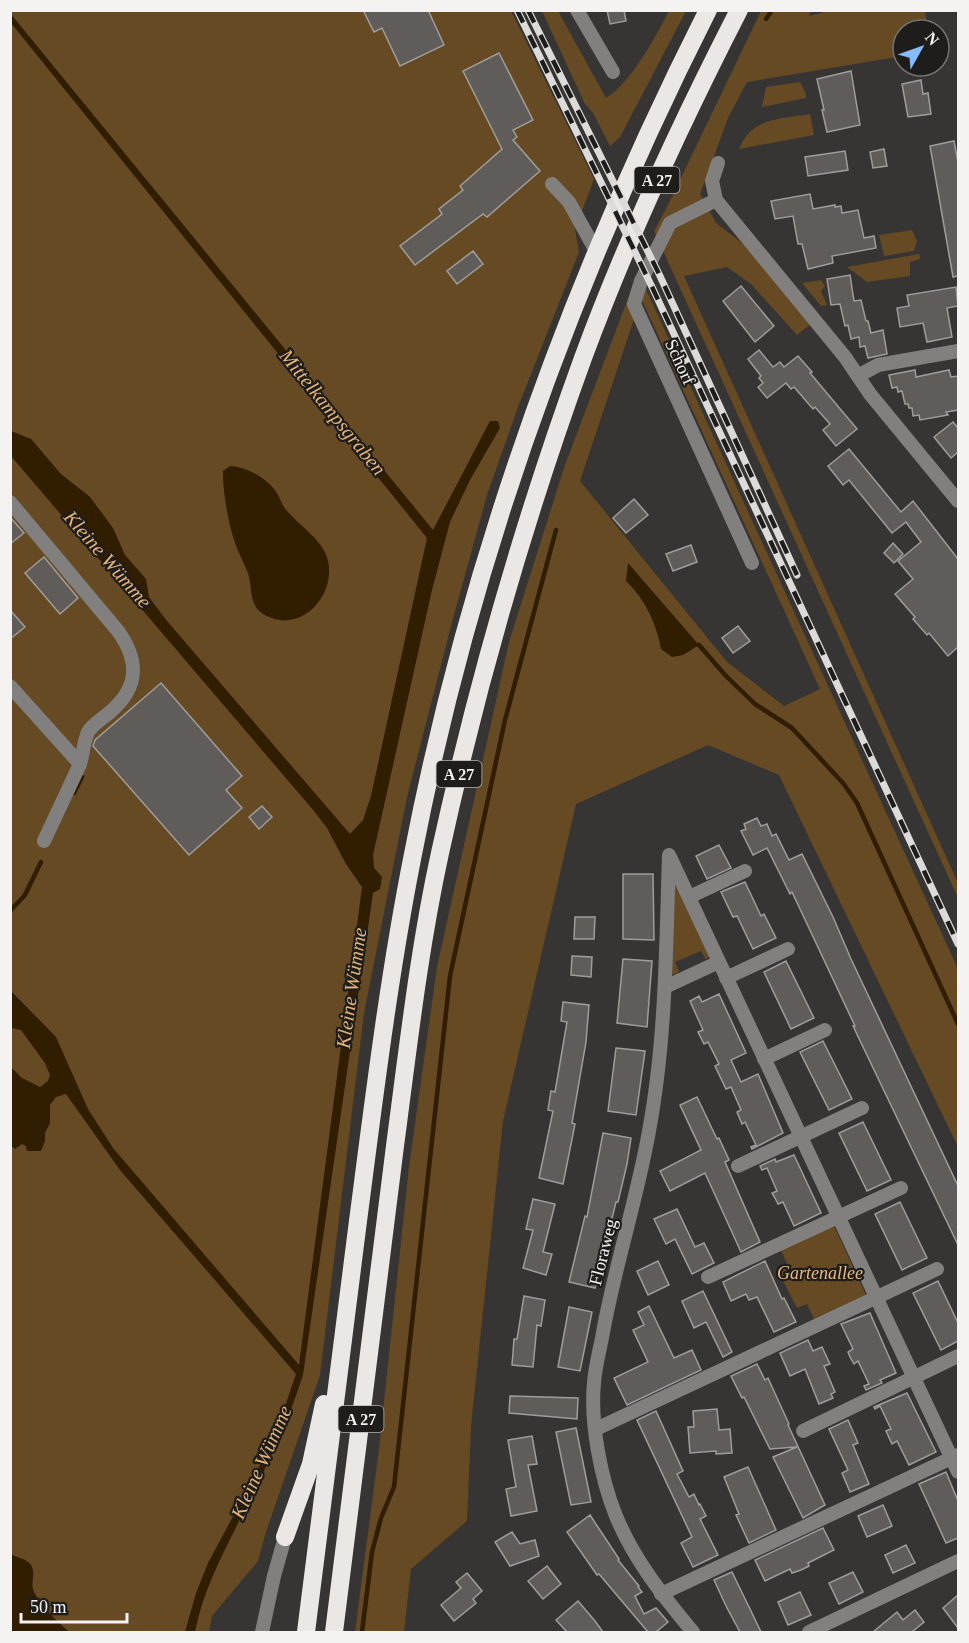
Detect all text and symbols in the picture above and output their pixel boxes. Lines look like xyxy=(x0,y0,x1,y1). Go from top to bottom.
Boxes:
north arrow xyxy=(891,18,951,78)
text: N xyxy=(922,29,943,49)
road number: A 27 xyxy=(634,167,680,193)
street label: Schorf xyxy=(661,336,699,388)
water label: Mittelkampsgraben xyxy=(274,344,390,480)
water label: Kleine Wümme xyxy=(59,505,156,612)
road number: A 27 xyxy=(436,761,482,787)
water label: Kleine Wümme xyxy=(332,926,370,1051)
street label: Floraweg xyxy=(585,1217,621,1287)
park label: Gartenallee xyxy=(777,1263,863,1283)
water label: Kleine Wümme xyxy=(226,1402,296,1523)
road number: A 27 xyxy=(338,1406,384,1432)
scale bar xyxy=(21,1586,128,1624)
text: 50 m xyxy=(30,1597,67,1617)

